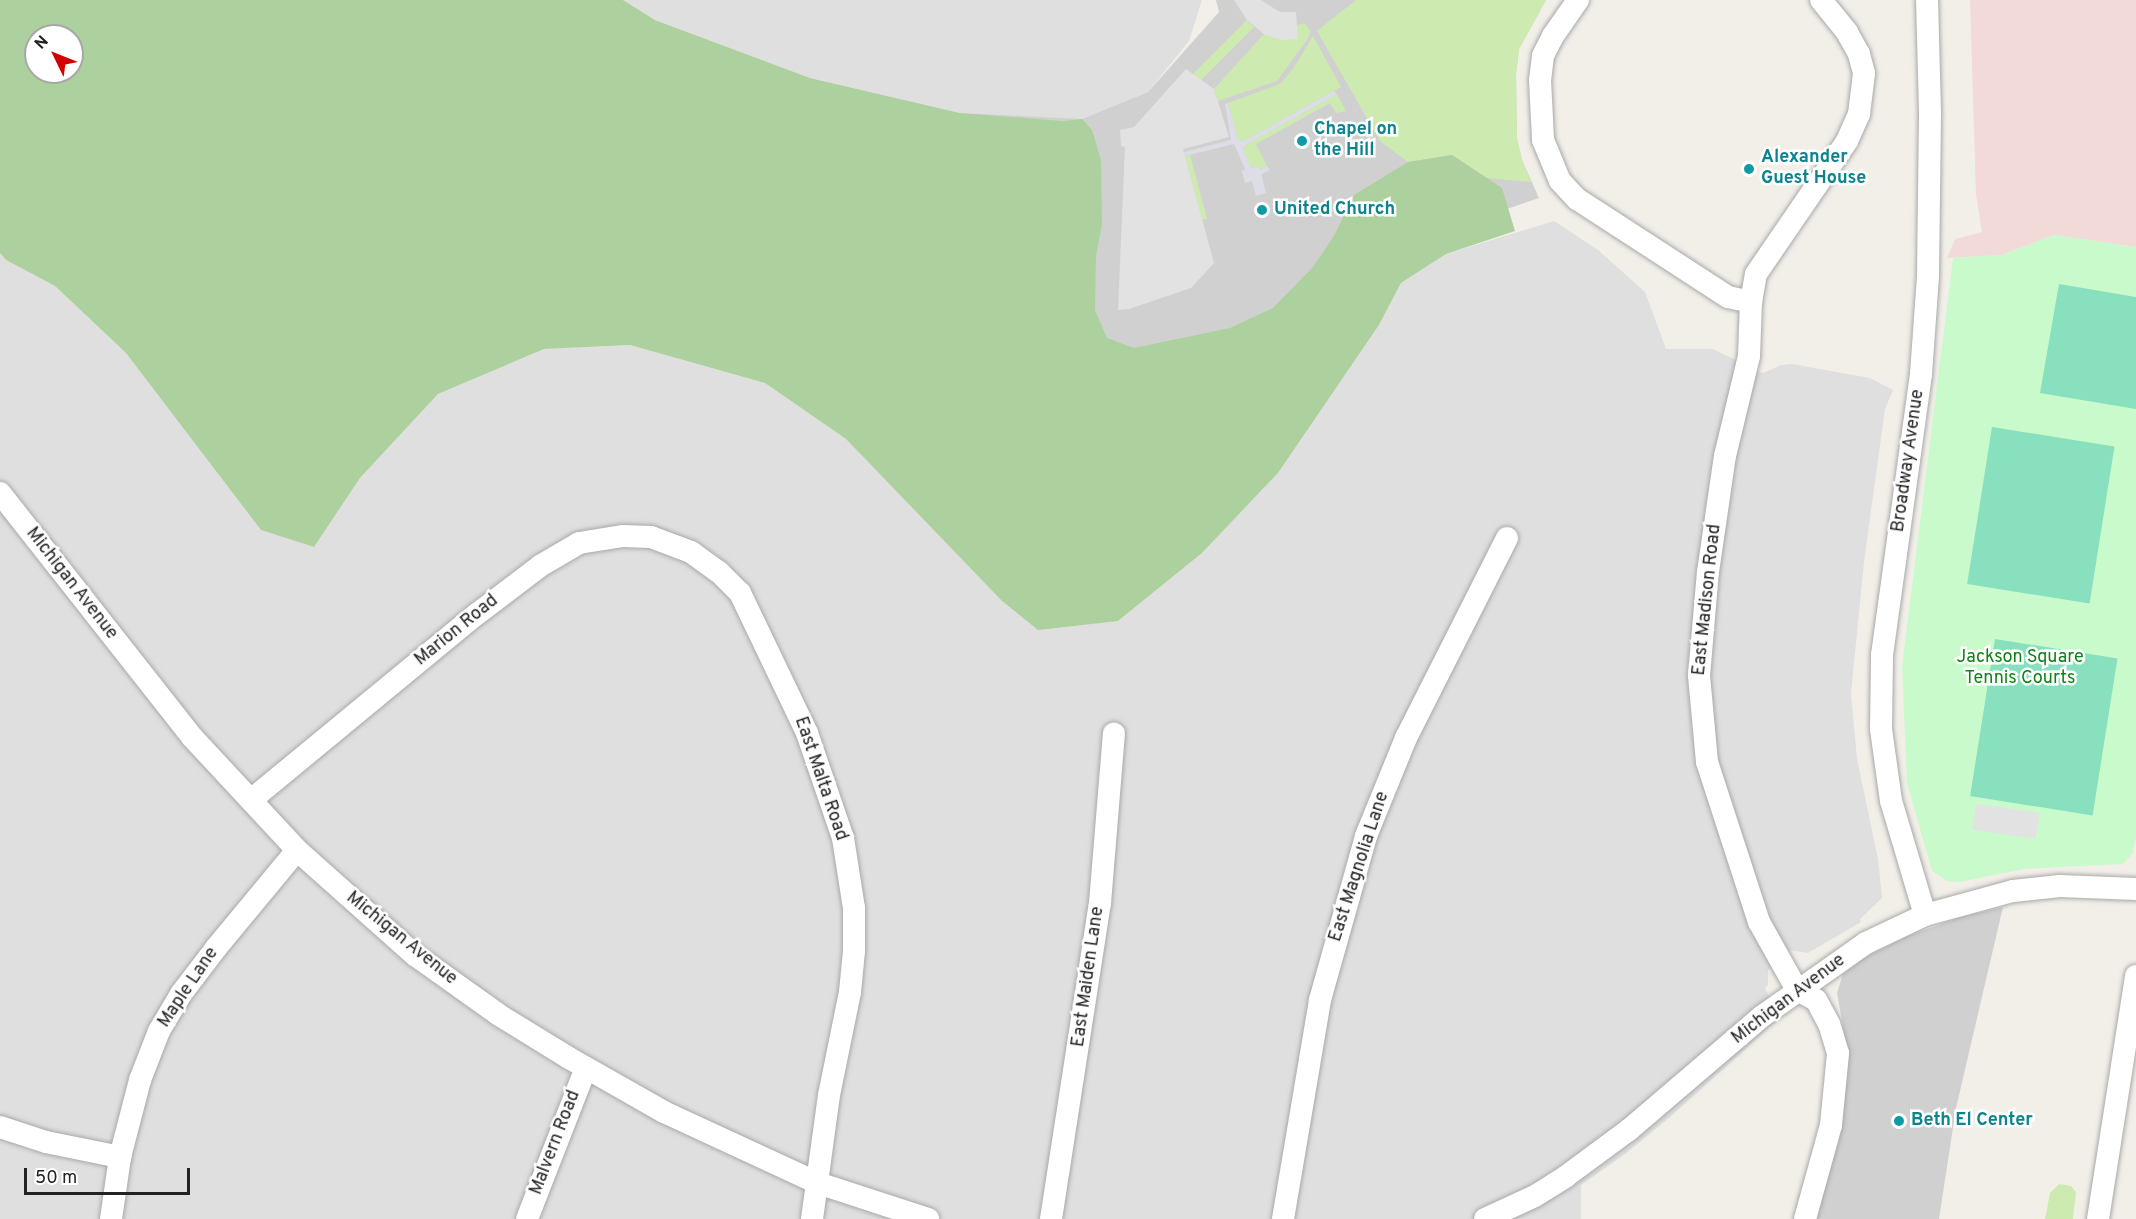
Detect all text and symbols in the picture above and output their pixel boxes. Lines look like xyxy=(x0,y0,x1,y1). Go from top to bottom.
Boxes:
north arrow xyxy=(24,24,84,84)
text: N xyxy=(31,32,54,54)
place label: Chapel on the Hill xyxy=(1314,120,1397,162)
marker: Chapel on the Hill xyxy=(1295,134,1309,148)
place label: Alexander Guest House xyxy=(1761,148,1866,190)
marker: Alexander Guest House xyxy=(1742,162,1756,176)
place label: United Church xyxy=(1274,199,1395,221)
marker: United Church xyxy=(1255,203,1269,217)
street label: Broadway Avenue xyxy=(1888,388,1930,534)
street label: Michigan Avenue xyxy=(20,523,122,645)
street label: East Madison Road xyxy=(1689,523,1727,677)
street label: Marion Road xyxy=(411,591,503,671)
park label: Jackson Square Tennis Courts xyxy=(1956,648,2084,690)
street label: East Malta Road xyxy=(789,714,851,844)
street label: East Magnolia Lane xyxy=(1326,789,1394,945)
street label: Michigan Avenue xyxy=(341,887,461,991)
street label: East Maiden Lane xyxy=(1068,905,1110,1049)
street label: Maple Lane xyxy=(154,944,224,1032)
street label: Michigan Avenue xyxy=(1728,950,1850,1050)
street label: Malvern Road xyxy=(526,1088,586,1198)
place label: Beth El Center xyxy=(1911,1110,2033,1132)
marker: Beth El Center xyxy=(1892,1114,1906,1128)
scale bar xyxy=(27,1156,194,1194)
text: 50 m xyxy=(35,1167,77,1190)

